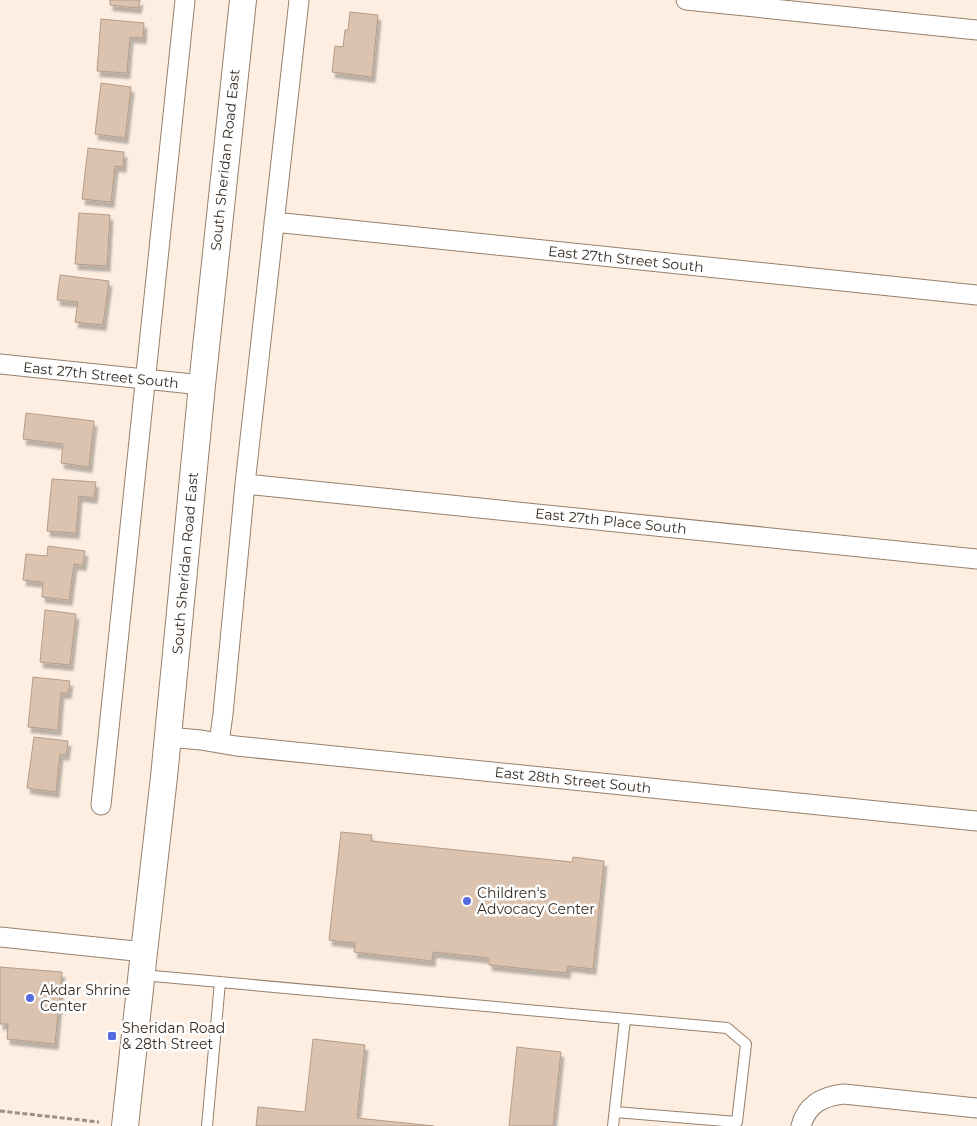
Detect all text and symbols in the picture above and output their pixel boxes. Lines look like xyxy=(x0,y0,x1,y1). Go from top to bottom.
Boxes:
street label: South Sheridan Road East xyxy=(207,68,244,252)
street label: East 27th Street South xyxy=(547,242,705,276)
street label: East 27th Street South xyxy=(22,358,180,392)
street label: South Sheridan Road East xyxy=(168,471,202,655)
street label: East 27th Place South xyxy=(534,504,688,538)
street label: East 28th Street South xyxy=(494,763,652,797)
place label: Children's Advocacy Center xyxy=(477,884,595,918)
marker: Children's Advocacy Center xyxy=(461,895,473,907)
place label: Akdar Shrine Center xyxy=(40,981,130,1015)
marker: Akdar Shrine Center xyxy=(24,992,36,1004)
place label: Sheridan Road & 28th Street xyxy=(122,1019,225,1053)
marker: Sheridan Road & 28th Street xyxy=(106,1030,118,1042)

